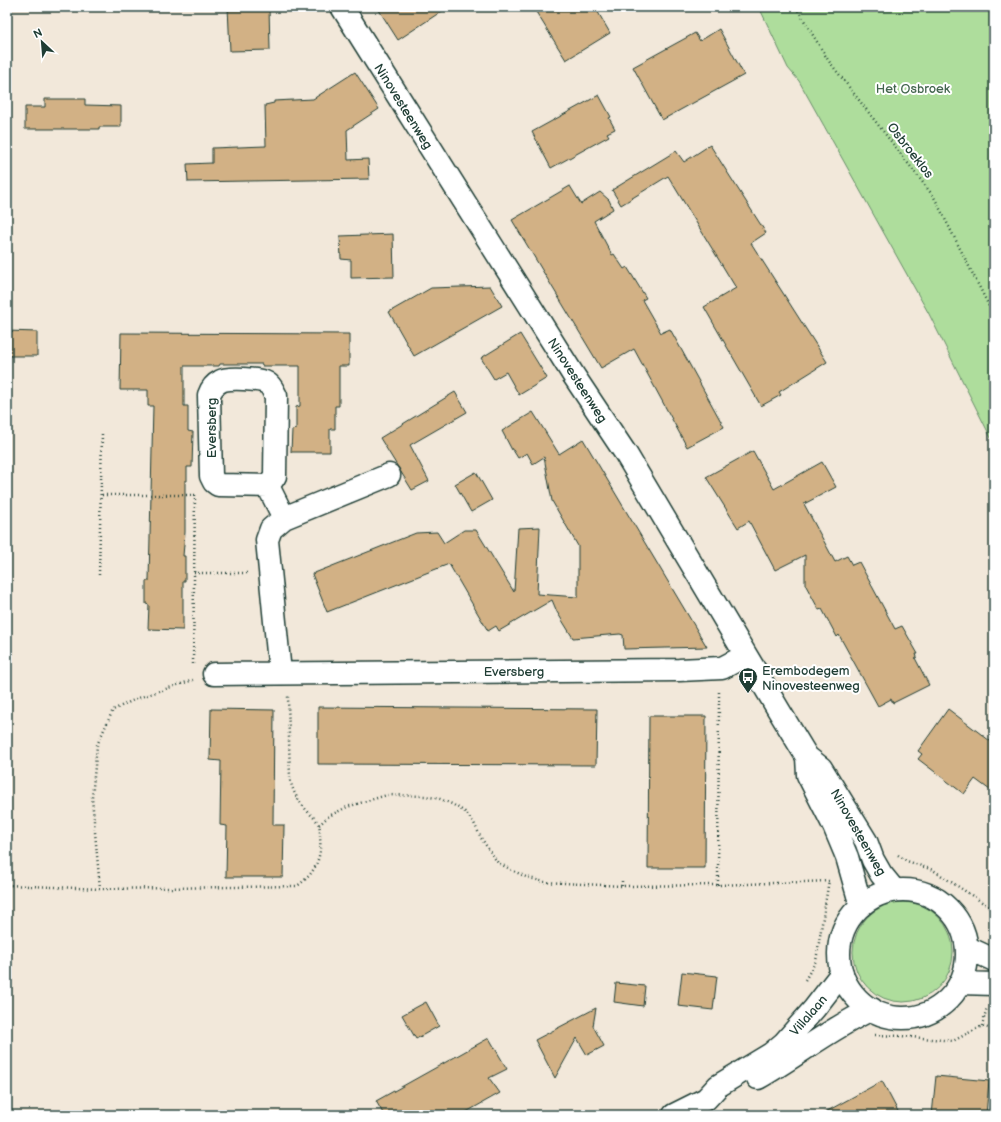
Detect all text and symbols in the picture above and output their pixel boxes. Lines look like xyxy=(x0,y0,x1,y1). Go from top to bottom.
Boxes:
north arrow xyxy=(22,22,62,62)
text: N xyxy=(31,26,44,41)
street label: Ninovesteenweg xyxy=(370,61,436,152)
park label: Het Osbroek xyxy=(876,81,951,97)
street label: Osbroeklos xyxy=(884,120,937,182)
street label: Ninovesteenweg xyxy=(544,335,611,426)
street label: Eversberg xyxy=(204,398,220,458)
place label: Erembodegem Ninovesteenweg xyxy=(762,663,860,694)
street label: Eversberg xyxy=(484,664,544,680)
bus stop icon: Erembodegem Ninovesteenweg xyxy=(737,666,759,694)
street label: Ninovesteenweg xyxy=(827,786,890,879)
street label: Villalaan xyxy=(787,992,831,1039)

